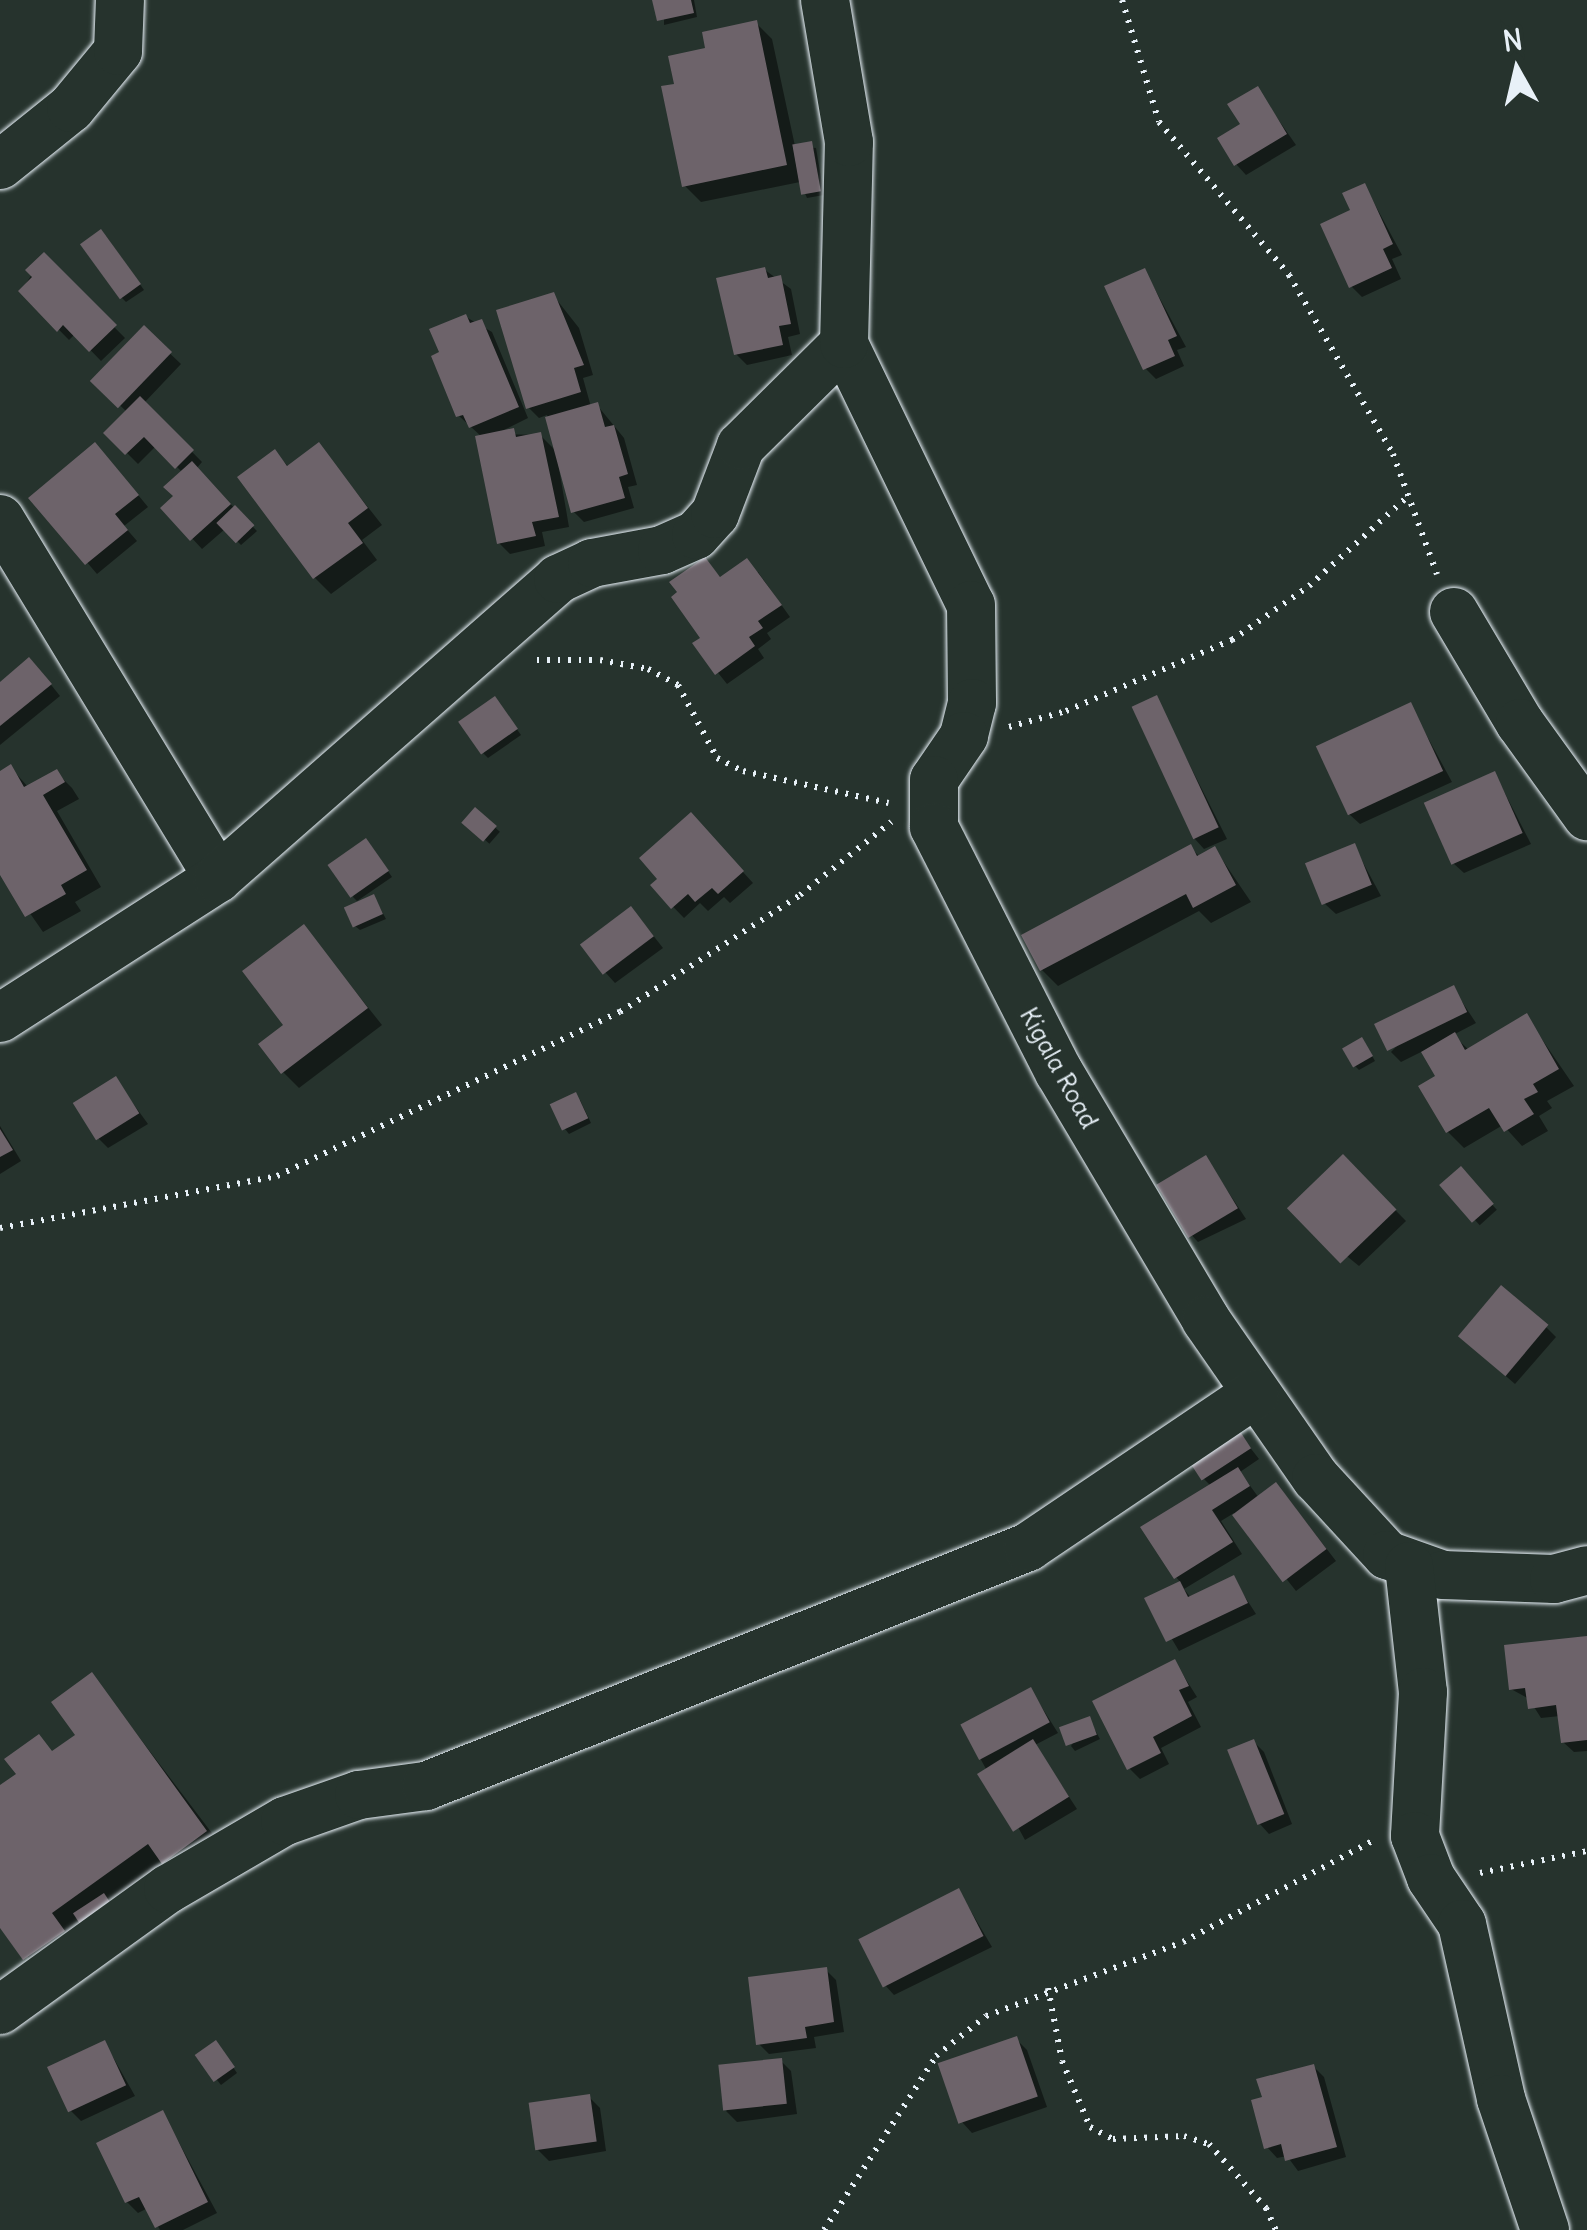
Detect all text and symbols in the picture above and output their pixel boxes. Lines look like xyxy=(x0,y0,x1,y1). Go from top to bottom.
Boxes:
north arrow xyxy=(1467,20,1567,120)
text: N xyxy=(1501,21,1525,59)
street label: Kigala Road xyxy=(1013,1002,1105,1134)

